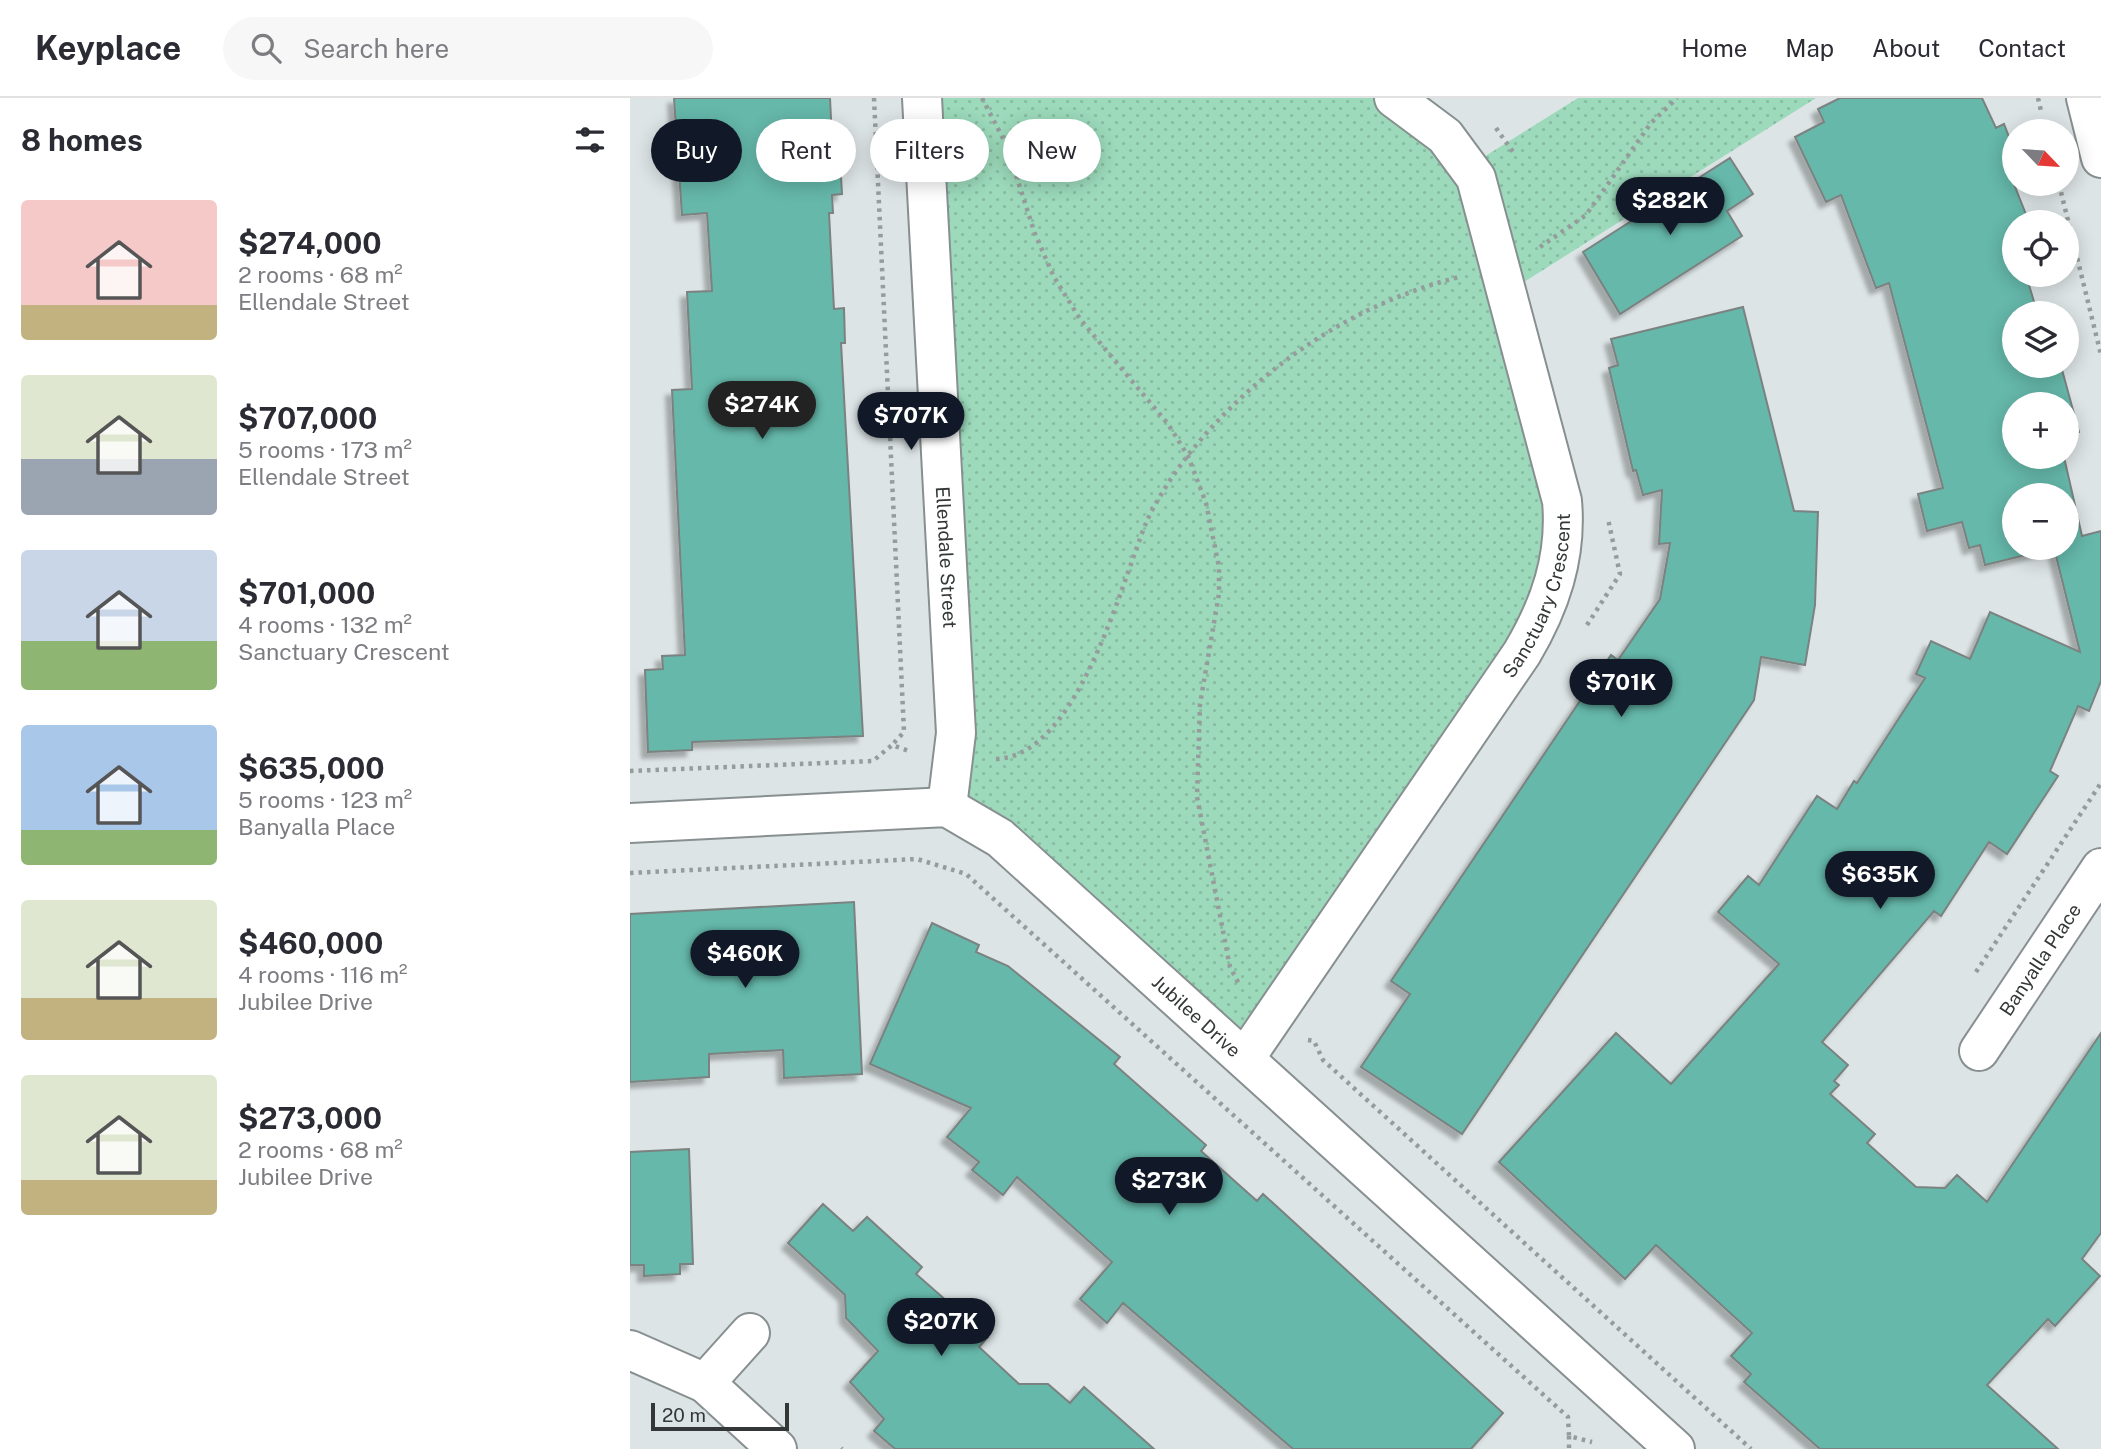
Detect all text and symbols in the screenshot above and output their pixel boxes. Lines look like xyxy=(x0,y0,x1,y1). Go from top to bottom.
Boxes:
search box xyxy=(223,17,713,80)
text: Keyplace xyxy=(35,29,181,67)
icon: search xyxy=(247,29,285,67)
text: Search here xyxy=(303,33,449,64)
text: Home xyxy=(1681,34,1747,62)
text: Map xyxy=(1785,34,1834,62)
text: About xyxy=(1872,34,1940,62)
text: Contact xyxy=(1978,34,2066,62)
chip: Buy xyxy=(651,119,742,182)
chip: Rent xyxy=(756,119,856,182)
chip: Filters xyxy=(870,119,989,182)
chip: New xyxy=(1003,119,1101,182)
north arrow xyxy=(2002,119,2079,196)
map controls xyxy=(2002,119,2079,560)
icon: filters xyxy=(571,121,609,159)
text: 8 homes xyxy=(21,122,143,158)
pin: $282K xyxy=(1621,178,1719,237)
text: $282K xyxy=(1632,186,1708,213)
button: locate xyxy=(2002,210,2079,287)
text: $274,000 xyxy=(238,225,382,261)
icon: home xyxy=(77,228,161,312)
text: 2 rooms · 68 m² xyxy=(238,261,403,288)
text: Ellendale Street xyxy=(238,288,410,315)
button: layers xyxy=(2002,301,2079,378)
pin: $274K xyxy=(713,382,811,441)
text: $274K xyxy=(724,390,800,417)
pin: $707K xyxy=(862,392,960,452)
button: + xyxy=(2002,392,2079,469)
text: $707,000 xyxy=(238,400,377,436)
text: $707K xyxy=(873,401,949,428)
icon: home xyxy=(77,403,161,487)
text: 5 rooms · 173 m² xyxy=(238,436,412,463)
text: Ellendale Street xyxy=(238,463,410,490)
button: − xyxy=(2002,483,2079,560)
street label: Ellendale Street xyxy=(932,486,961,629)
street label: Sanctuary Crescent xyxy=(1498,513,1574,682)
text: $701,000 xyxy=(238,575,375,611)
icon: home xyxy=(77,578,161,662)
text: 4 rooms · 132 m² xyxy=(238,611,412,638)
text: Sanctuary Crescent xyxy=(238,638,450,665)
pin: $701K xyxy=(1572,660,1670,719)
text: $701K xyxy=(1586,668,1657,695)
text: $635,000 xyxy=(238,750,384,786)
icon: home xyxy=(77,753,161,837)
text: 5 rooms · 123 m² xyxy=(238,786,412,813)
text: Banyalla Place xyxy=(238,813,395,840)
pin: $635K xyxy=(1831,852,1929,911)
text: $635K xyxy=(1841,860,1919,887)
street label: Banyalla Place xyxy=(1995,899,2085,1020)
text: $460,000 xyxy=(238,925,383,961)
icon: home xyxy=(77,928,161,1012)
pin: $460K xyxy=(696,930,794,990)
text: $460K xyxy=(706,939,784,966)
text: 4 rooms · 116 m² xyxy=(238,961,407,988)
street label: Jubilee Drive xyxy=(1148,970,1245,1062)
text: Jubilee Drive xyxy=(238,988,373,1015)
text: $273,000 xyxy=(238,1100,382,1136)
icon: home xyxy=(77,1103,161,1187)
text: 2 rooms · 68 m² xyxy=(238,1136,403,1163)
pin: $273K xyxy=(1120,1158,1218,1217)
text: Jubilee Drive xyxy=(238,1163,373,1190)
text: $273K xyxy=(1131,1166,1207,1193)
pin: $207K xyxy=(892,1298,990,1358)
text: $207K xyxy=(903,1307,979,1334)
scale bar xyxy=(651,1400,789,1432)
text: 20 m xyxy=(662,1404,706,1426)

